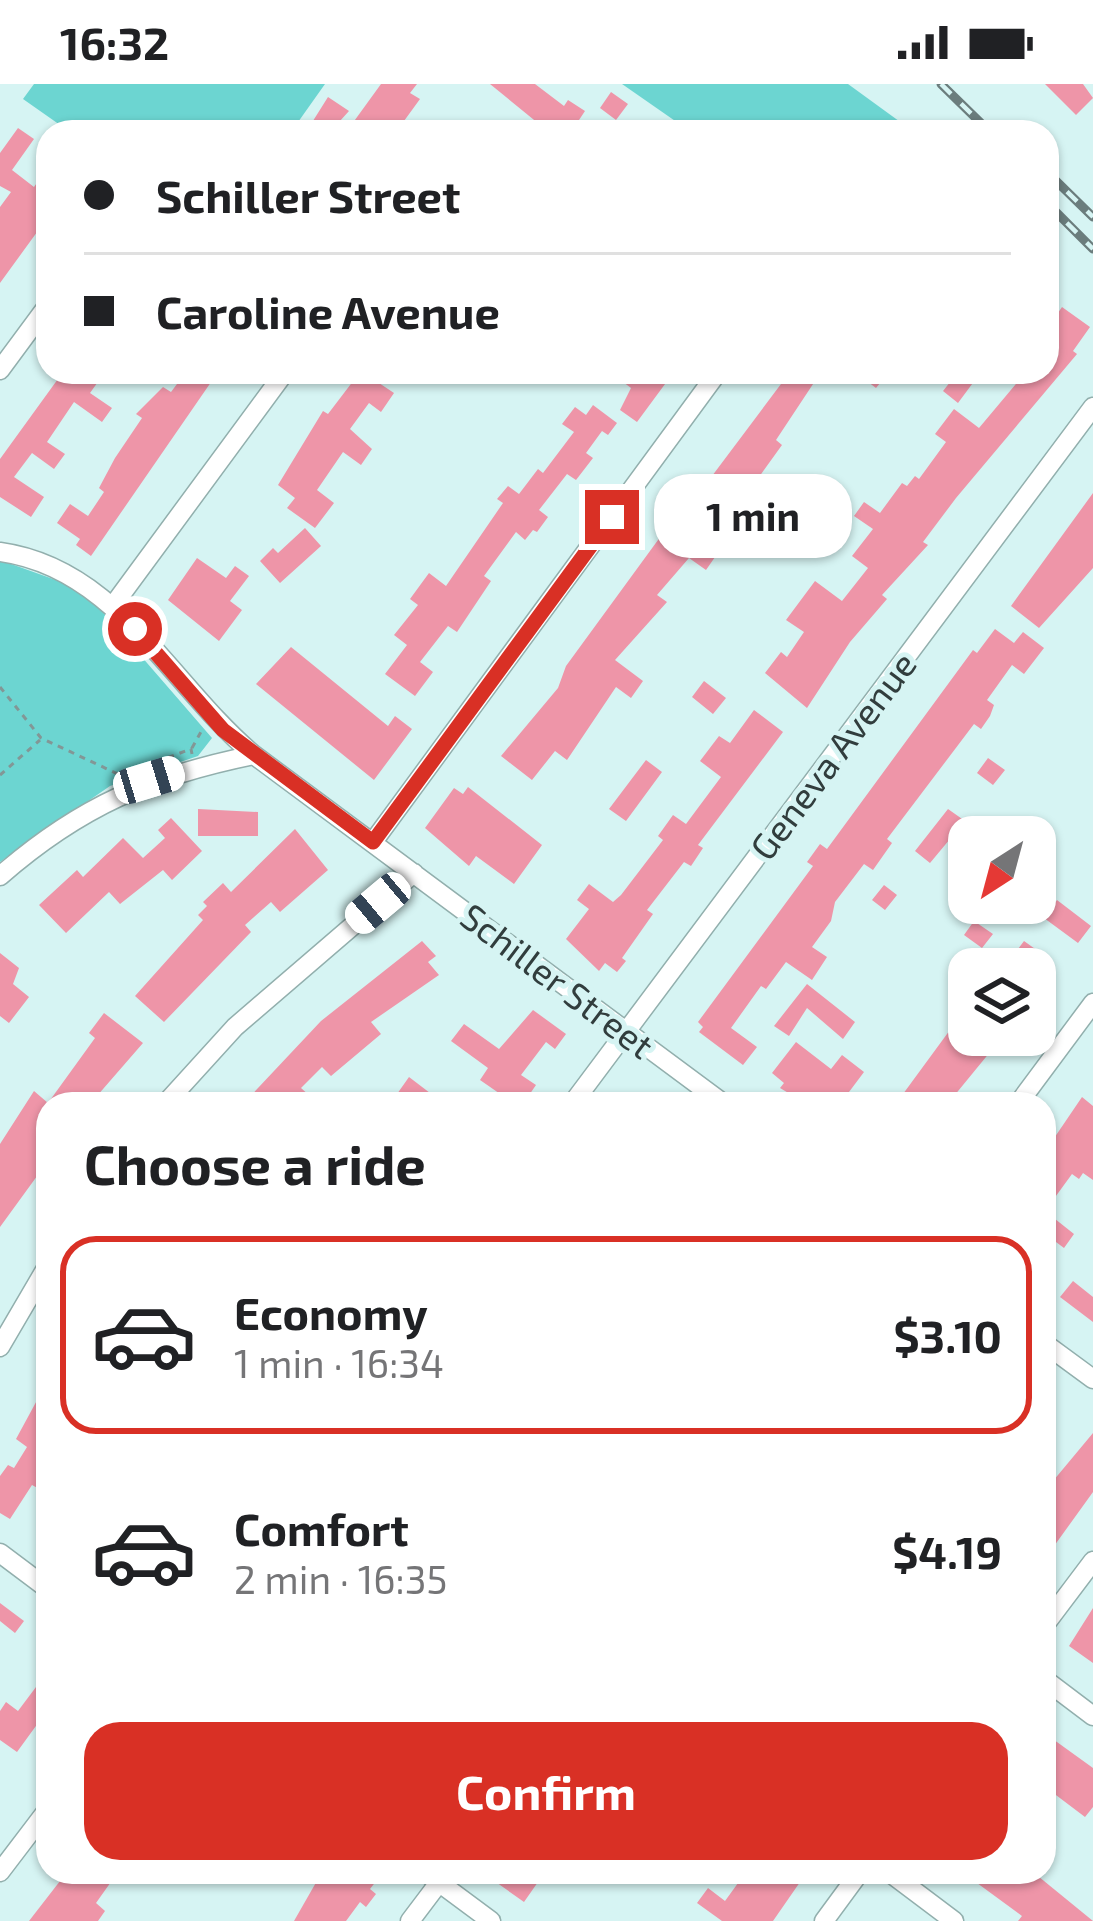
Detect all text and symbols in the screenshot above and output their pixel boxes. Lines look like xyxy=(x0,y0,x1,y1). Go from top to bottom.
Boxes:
text: 16:32 xyxy=(60,15,169,69)
text: Schiller Street xyxy=(156,168,460,222)
text: Caroline Avenue xyxy=(156,284,500,338)
callout: 1 min xyxy=(654,475,852,559)
route end xyxy=(585,490,639,544)
text: 1 min xyxy=(706,492,800,539)
route start xyxy=(108,602,162,656)
street label: Geneva Avenue xyxy=(740,643,924,867)
car xyxy=(109,752,189,808)
north arrow xyxy=(948,816,1056,924)
map controls xyxy=(948,816,1056,1056)
car xyxy=(339,866,417,940)
street label: Schiller Street xyxy=(453,894,663,1066)
button: layers xyxy=(948,948,1056,1056)
text: Choose a ride xyxy=(84,1131,426,1196)
icon: car xyxy=(90,1281,198,1389)
text: Economy xyxy=(234,1285,428,1339)
text: $3.10 xyxy=(894,1308,1002,1362)
text: 1 min · 16:34 xyxy=(234,1339,444,1386)
icon: car xyxy=(90,1497,198,1605)
text: Comfort xyxy=(234,1501,409,1555)
text: $4.19 xyxy=(892,1524,1002,1578)
text: 2 min · 16:35 xyxy=(234,1555,447,1602)
button: Confirm xyxy=(84,1722,1008,1860)

